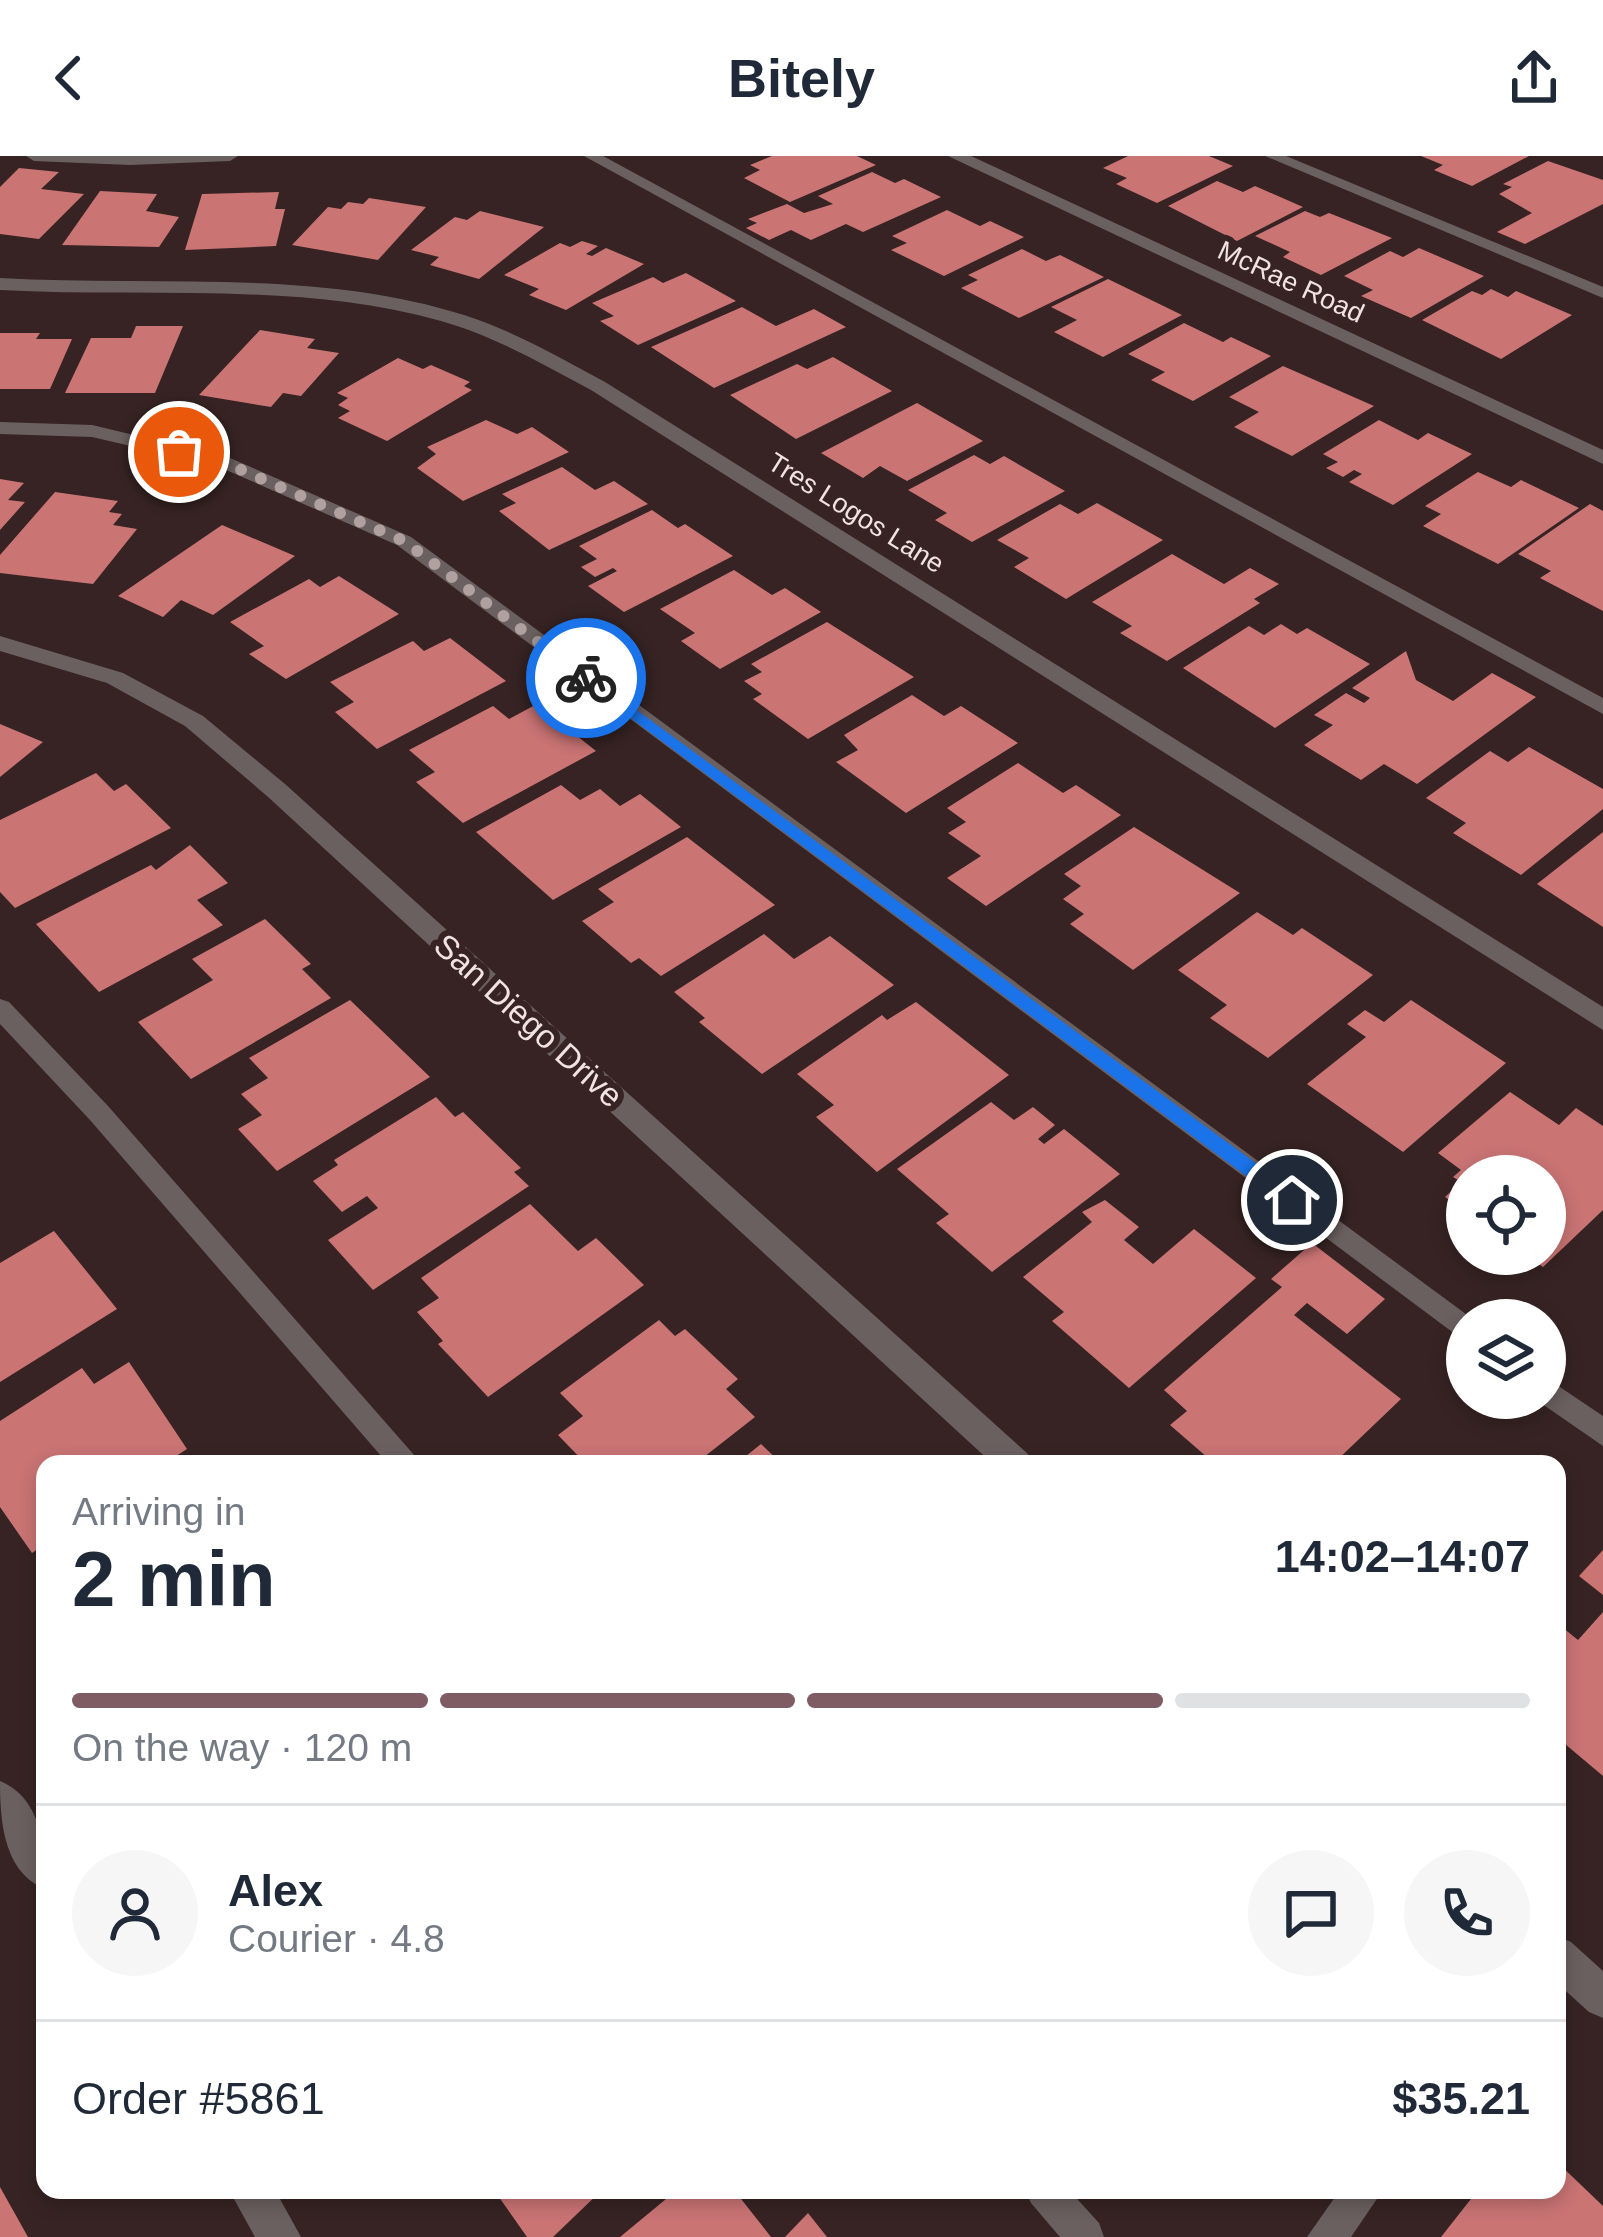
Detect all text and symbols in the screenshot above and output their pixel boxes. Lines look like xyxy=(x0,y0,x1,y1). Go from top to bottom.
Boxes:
icon: back xyxy=(36,45,102,111)
icon: share xyxy=(1501,45,1567,111)
text: Bitely xyxy=(728,48,875,108)
street label: McRae Road xyxy=(1213,235,1369,329)
pin xyxy=(128,401,230,503)
icon: bag xyxy=(146,419,212,485)
street label: Tres Logos Lane xyxy=(763,447,949,579)
courier xyxy=(526,618,646,738)
icon: bike xyxy=(553,645,619,711)
street label: San Diego Drive xyxy=(427,926,630,1115)
pin xyxy=(1241,1149,1343,1251)
map controls xyxy=(1446,1155,1566,1419)
button: locate xyxy=(1446,1155,1566,1275)
icon: home xyxy=(1259,1167,1325,1233)
button: layers xyxy=(1446,1299,1566,1419)
text: Arriving in xyxy=(72,1490,245,1533)
text: 14:02–14:07 xyxy=(1275,1531,1530,1582)
text: 2 min xyxy=(72,1535,276,1623)
text: On the way · 120 m xyxy=(72,1726,412,1769)
button: person xyxy=(72,1850,198,1976)
button: chat xyxy=(1248,1850,1374,1976)
button: phone xyxy=(1404,1850,1530,1976)
text: Alex xyxy=(228,1865,323,1916)
text: Courier · 4.8 xyxy=(228,1917,445,1960)
text: Order #5861 xyxy=(72,2073,325,2124)
text: $35.21 xyxy=(1392,2073,1530,2124)

